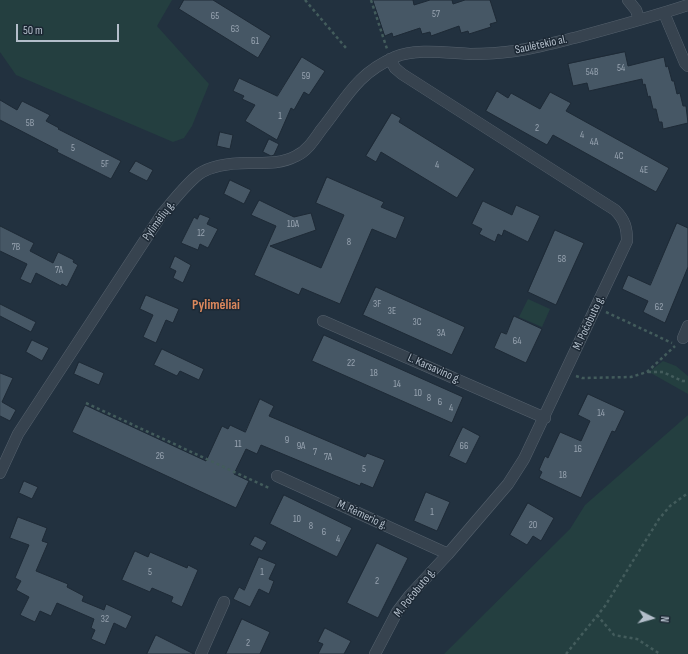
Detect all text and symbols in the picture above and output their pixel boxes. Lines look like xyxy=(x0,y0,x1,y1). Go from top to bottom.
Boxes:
house number: 57 xyxy=(432,8,440,20)
house number: 65 xyxy=(211,10,219,22)
scale bar xyxy=(18,16,121,42)
text: 50 m xyxy=(23,23,43,38)
house number: 63 xyxy=(231,23,239,35)
street label: Saulėtekio al. xyxy=(514,32,568,58)
house number: 61 xyxy=(251,35,259,47)
house number: 54 xyxy=(617,62,625,74)
house number: 54B xyxy=(586,66,598,78)
house number: 59 xyxy=(302,70,310,82)
house number: 1 xyxy=(278,110,282,122)
house number: 5B xyxy=(26,117,34,129)
house number: 2 xyxy=(535,122,539,134)
house number: 4 xyxy=(580,129,584,141)
house number: 4A xyxy=(590,136,598,148)
house number: 5 xyxy=(71,142,75,154)
house number: 4C xyxy=(614,150,624,162)
house number: 5F xyxy=(101,158,109,170)
house number: 4 xyxy=(435,159,439,171)
house number: 4E xyxy=(640,164,648,176)
street label: Pylimėlių g. xyxy=(140,198,178,244)
house number: 10A xyxy=(287,218,299,230)
house number: 12 xyxy=(197,227,205,239)
house number: 8 xyxy=(347,236,351,248)
house number: 7B xyxy=(12,241,20,253)
house number: 58 xyxy=(558,253,566,265)
house number: 7A xyxy=(55,264,63,276)
street label: M. Počobuto g. xyxy=(570,293,608,353)
district label: Pylimėliai xyxy=(192,297,240,313)
house number: 3F xyxy=(373,298,381,310)
house number: 62 xyxy=(655,301,663,313)
house number: 3E xyxy=(388,305,396,317)
house number: 3C xyxy=(412,316,422,328)
house number: 3A xyxy=(437,327,445,339)
house number: 64 xyxy=(513,335,521,347)
street label: L. Karsavino g. xyxy=(405,351,463,387)
house number: 22 xyxy=(347,357,355,369)
house number: 18 xyxy=(370,367,378,379)
house number: 14 xyxy=(393,378,401,390)
house number: 10 xyxy=(414,387,422,399)
house number: 8 xyxy=(427,392,431,404)
house number: 6 xyxy=(438,396,442,408)
house number: 4 xyxy=(449,402,453,414)
house number: 14 xyxy=(597,407,605,419)
house number: 9 xyxy=(285,434,289,446)
house number: 11 xyxy=(235,438,241,450)
house number: 9A xyxy=(297,440,305,452)
house number: 66 xyxy=(460,440,468,452)
house number: 16 xyxy=(574,443,582,455)
house number: 7 xyxy=(313,446,317,458)
house number: 26 xyxy=(156,450,164,462)
house number: 7A xyxy=(324,451,332,463)
house number: 5 xyxy=(362,463,366,475)
house number: 18 xyxy=(559,469,567,481)
street label: M. Rėmerio g. xyxy=(335,497,389,533)
house number: 1 xyxy=(430,506,434,518)
house number: 10 xyxy=(293,513,301,525)
house number: 20 xyxy=(529,519,537,531)
house number: 8 xyxy=(309,520,313,532)
house number: 6 xyxy=(322,526,326,538)
house number: 4 xyxy=(336,533,340,545)
house number: 5 xyxy=(148,566,152,578)
house number: 1 xyxy=(260,566,264,578)
street label: M. Počobuto g. xyxy=(391,566,439,620)
house number: 2 xyxy=(375,575,379,587)
north arrow xyxy=(632,598,672,638)
house number: 32 xyxy=(101,613,109,625)
text: N xyxy=(658,616,671,623)
house number: 2 xyxy=(246,637,250,649)

